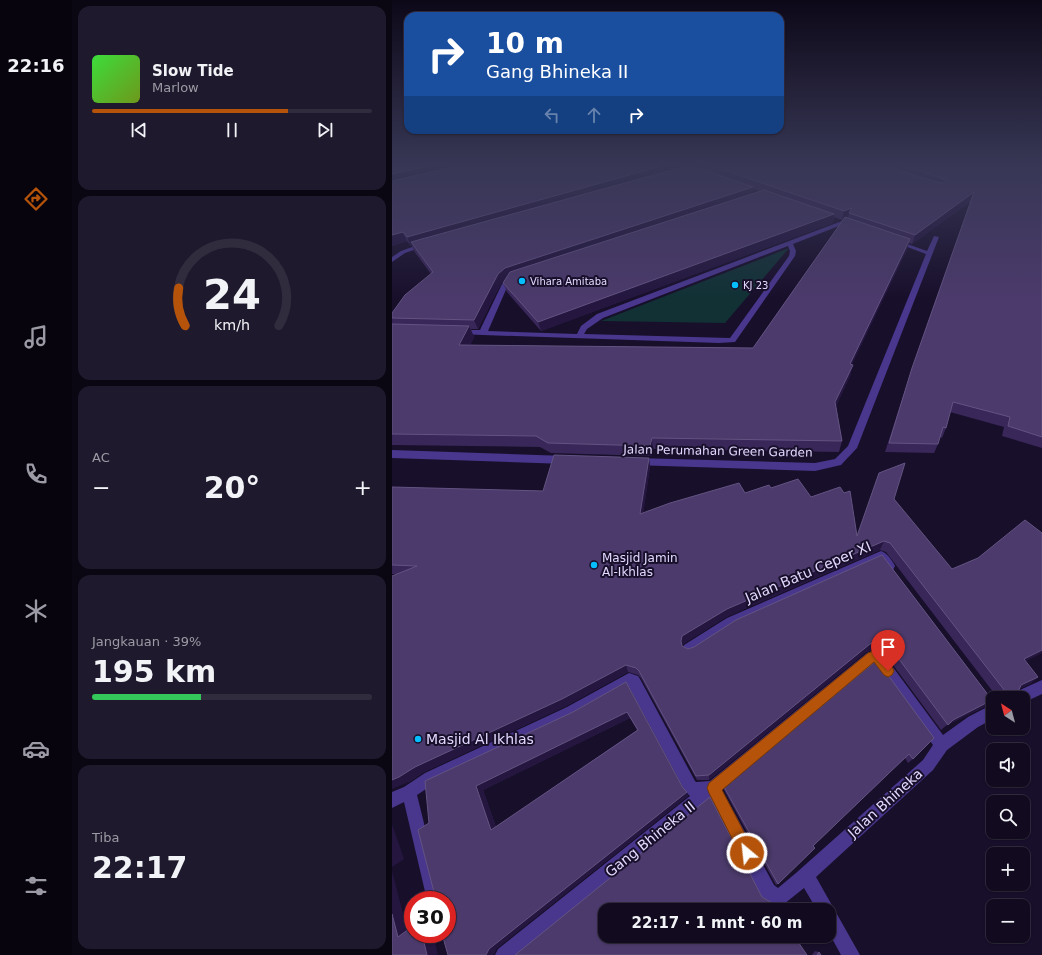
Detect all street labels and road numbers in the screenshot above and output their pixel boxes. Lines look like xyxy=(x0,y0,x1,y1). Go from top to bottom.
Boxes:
street label: Jalan Perumahan Green Garden xyxy=(622,442,813,460)
street label: Jalan Batu Ceper XI xyxy=(742,538,873,606)
street label: Jalan Bhineka xyxy=(844,765,926,841)
street label: Gang Bhineka II xyxy=(602,798,698,880)

